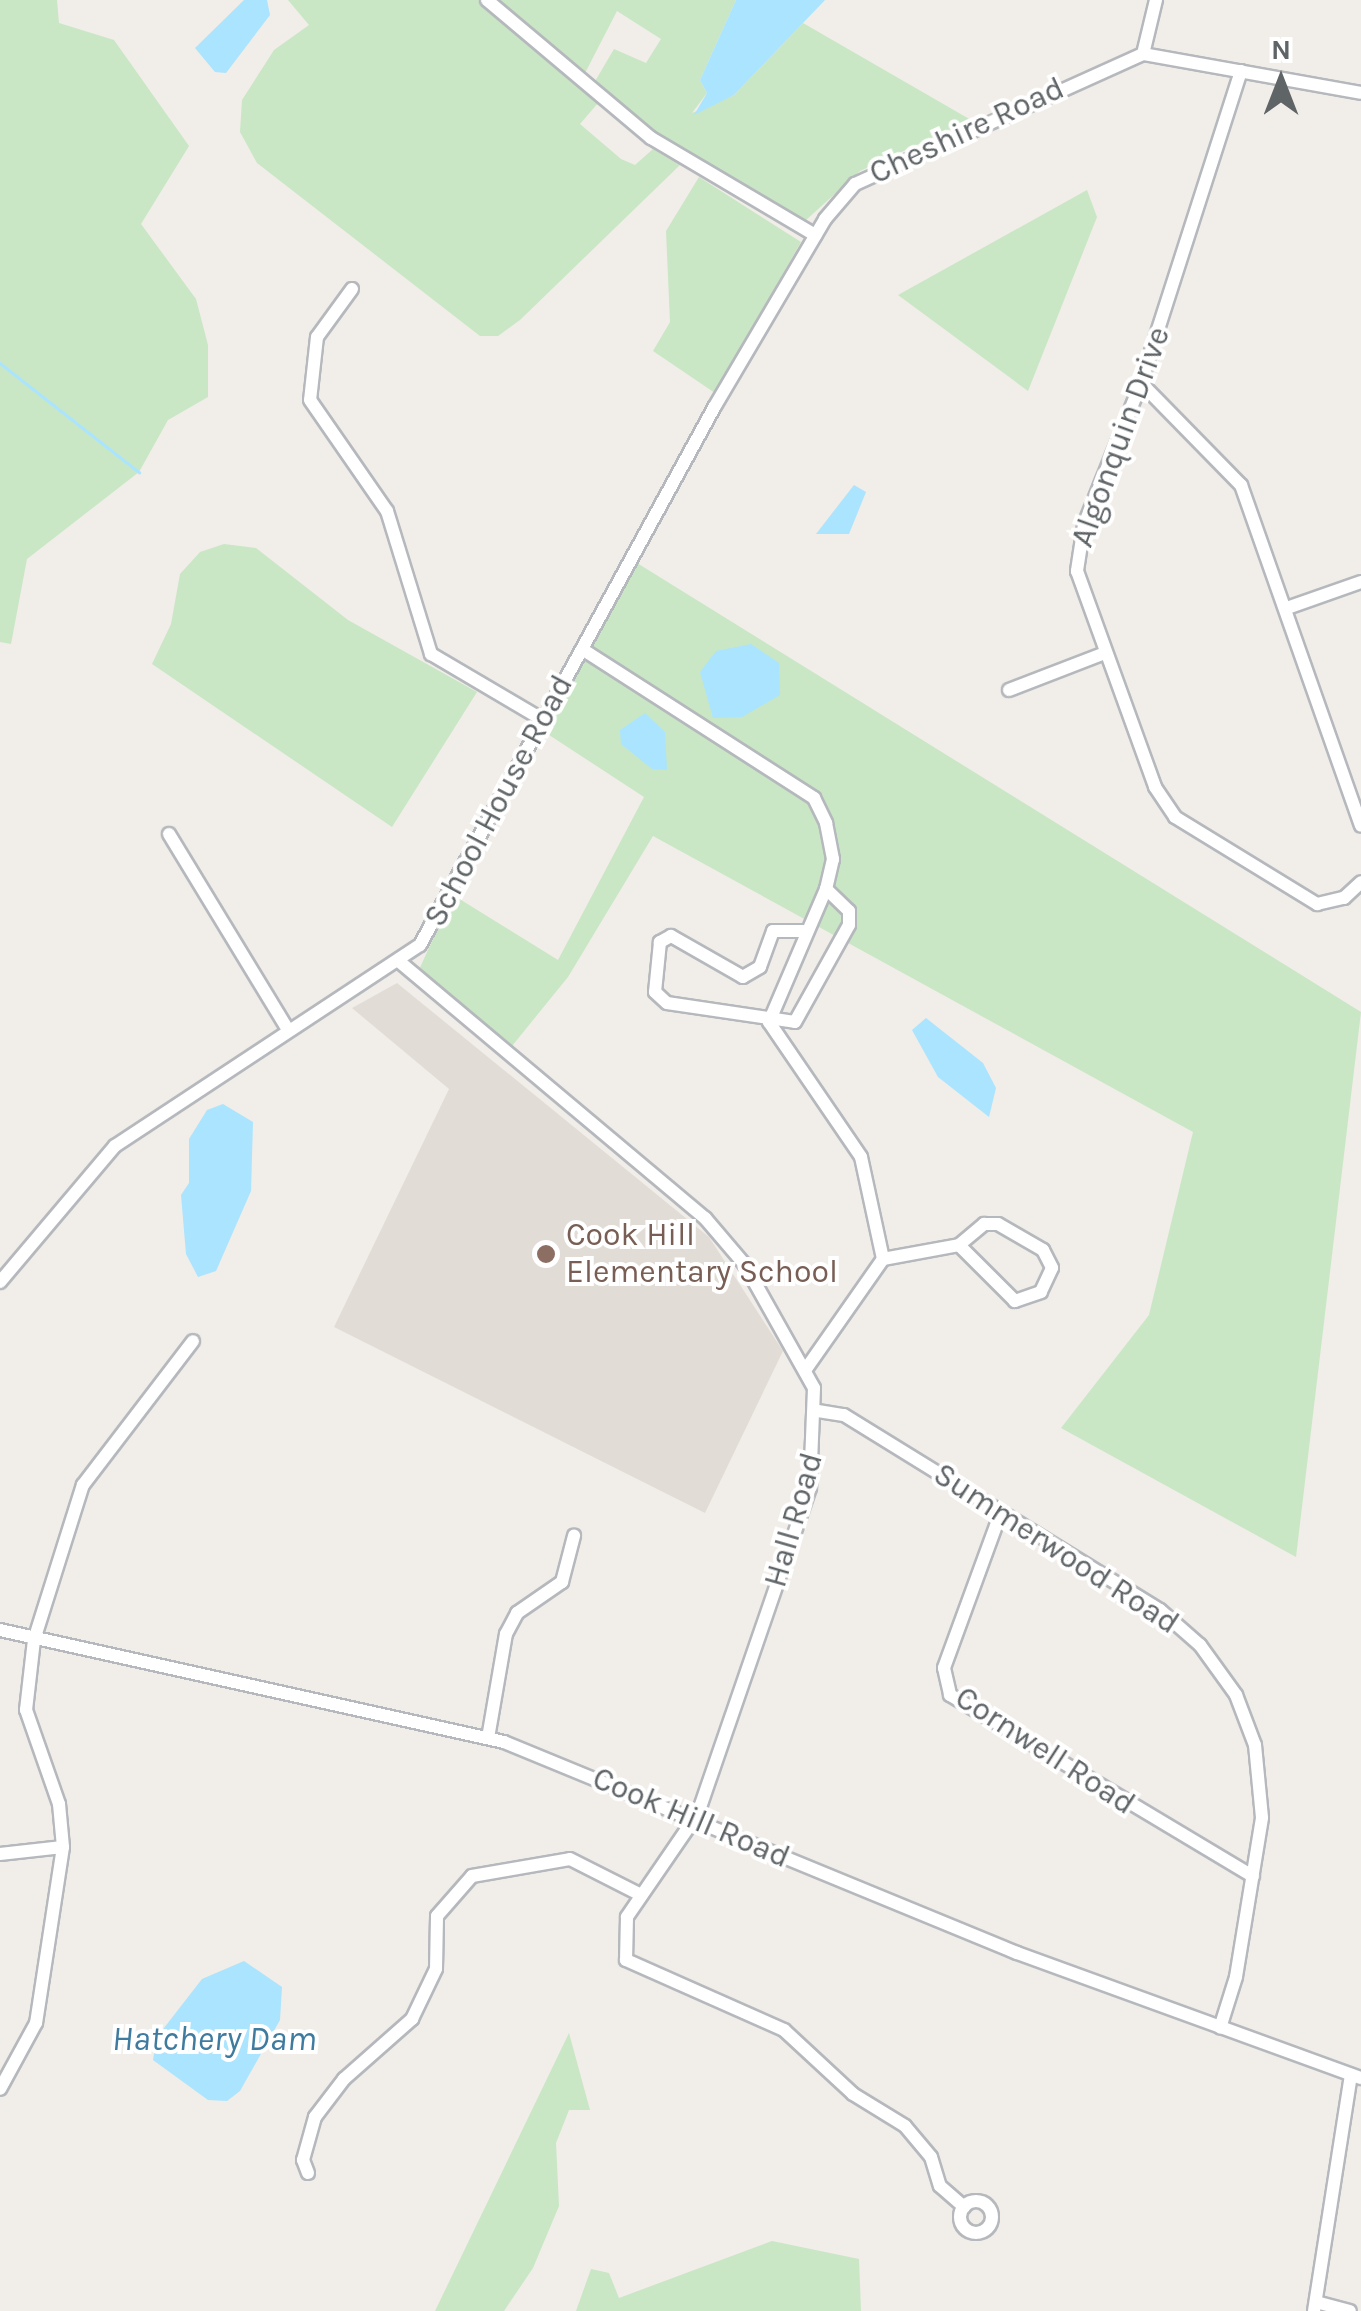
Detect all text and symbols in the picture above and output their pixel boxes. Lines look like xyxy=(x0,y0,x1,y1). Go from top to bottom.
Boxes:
north arrow xyxy=(1231,30,1331,130)
text: N xyxy=(1271,33,1291,66)
street label: Cheshire Road xyxy=(864,69,1070,193)
street label: Algonquin Drive xyxy=(1063,322,1179,552)
street label: School House Road xyxy=(416,669,582,933)
place label: Cook Hill Elementary School xyxy=(566,1217,838,1292)
marker: Cook Hill Elementary School xyxy=(535,1243,557,1265)
street label: Hall Road xyxy=(756,1448,832,1592)
street label: Summerwood Road xyxy=(926,1455,1186,1643)
street label: Cornwell Road xyxy=(948,1679,1142,1823)
street label: Cook Hill Road xyxy=(587,1759,795,1877)
water label: Hatchery Dam xyxy=(112,2018,316,2060)

